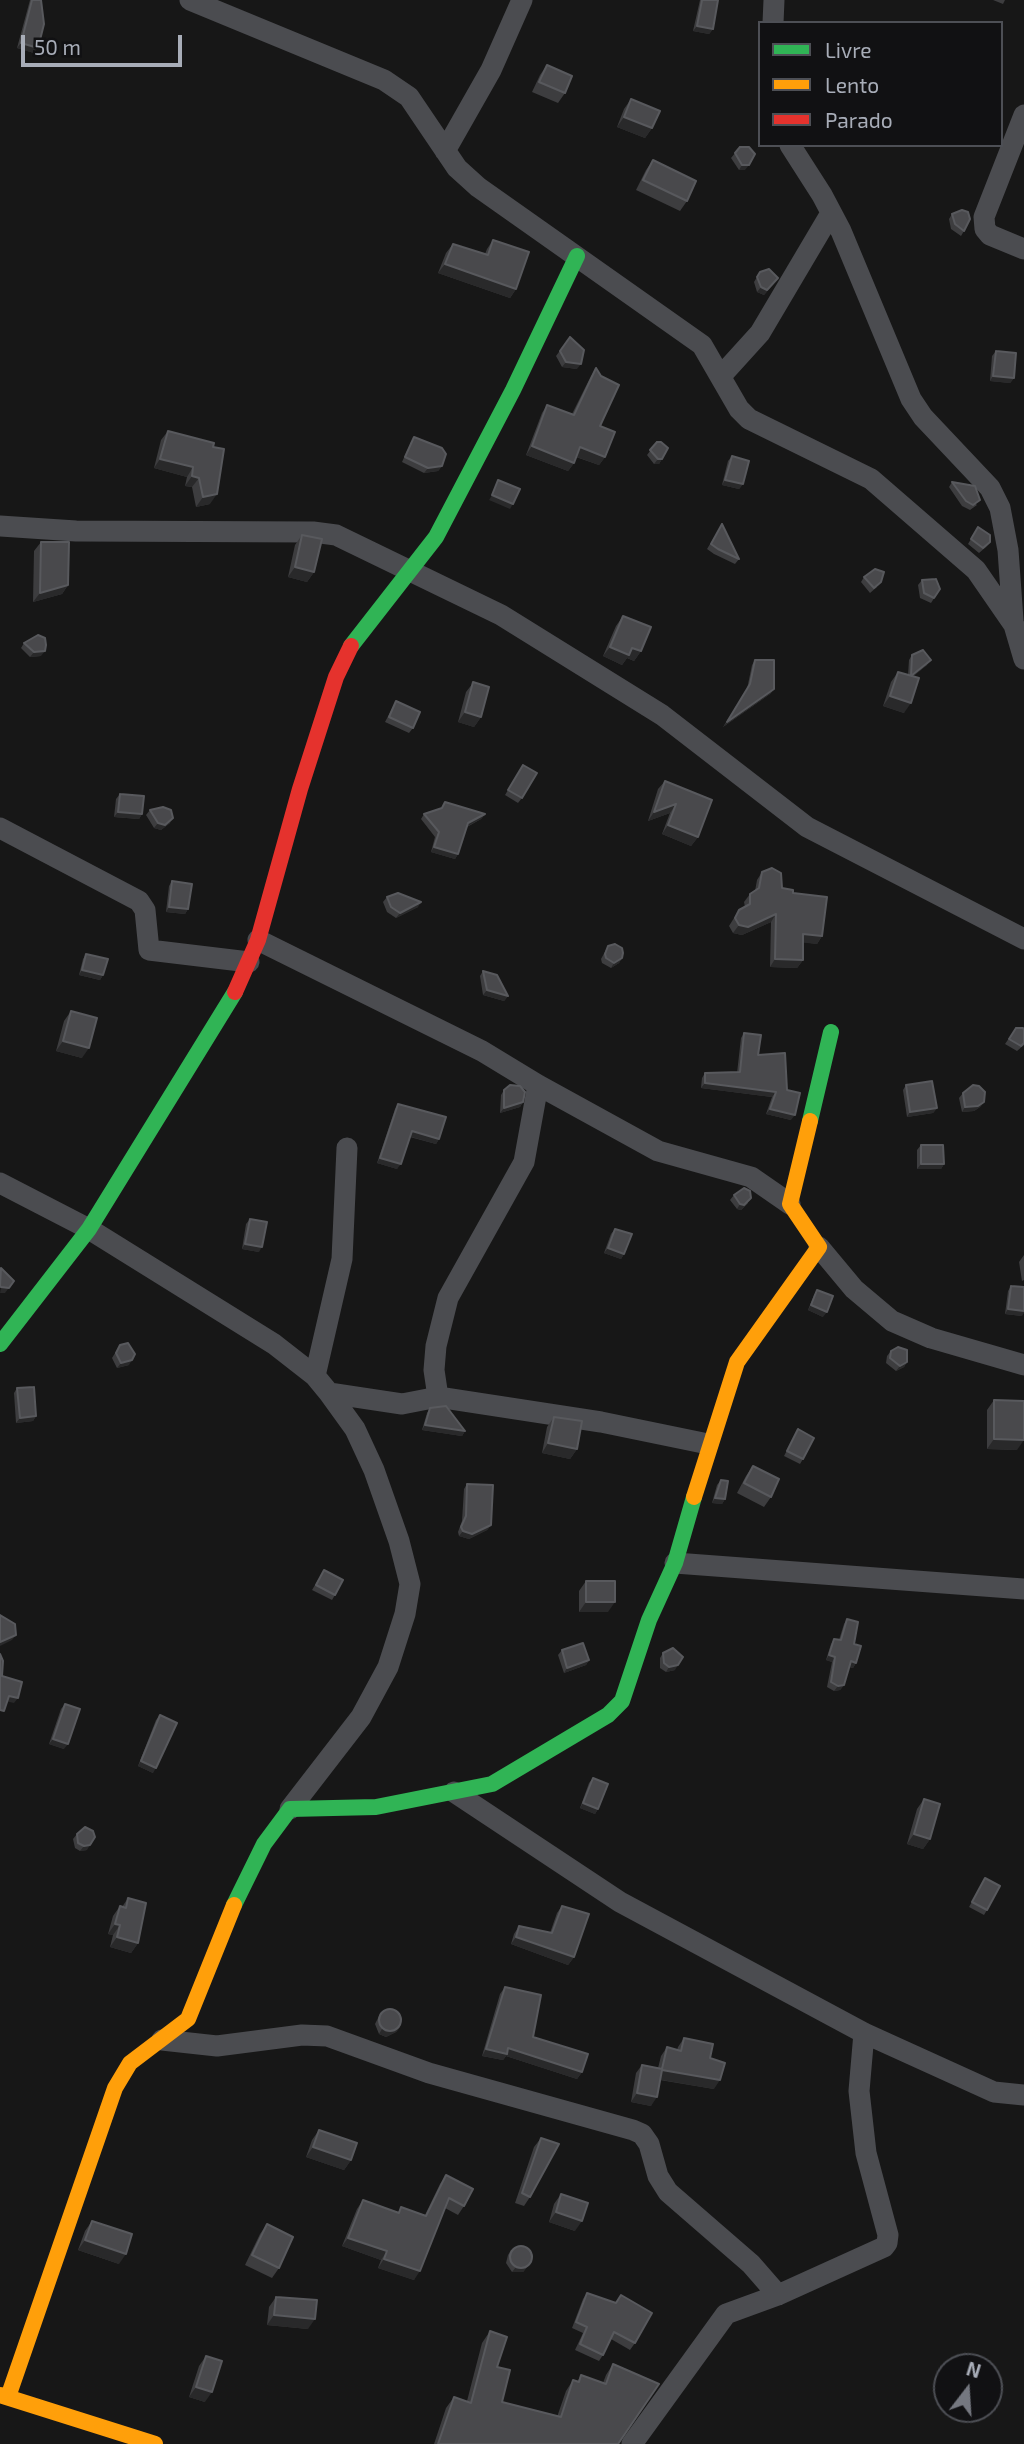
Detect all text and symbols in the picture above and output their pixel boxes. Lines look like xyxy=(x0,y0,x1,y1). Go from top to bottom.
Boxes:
scale bar xyxy=(24,21,186,65)
legend xyxy=(758,21,1003,147)
text: 50 m xyxy=(34,34,81,59)
text: Livre xyxy=(825,37,872,62)
text: Lento xyxy=(825,72,879,97)
text: Parado xyxy=(825,107,893,132)
north arrow xyxy=(933,2353,1003,2423)
text: N xyxy=(964,2356,984,2382)

